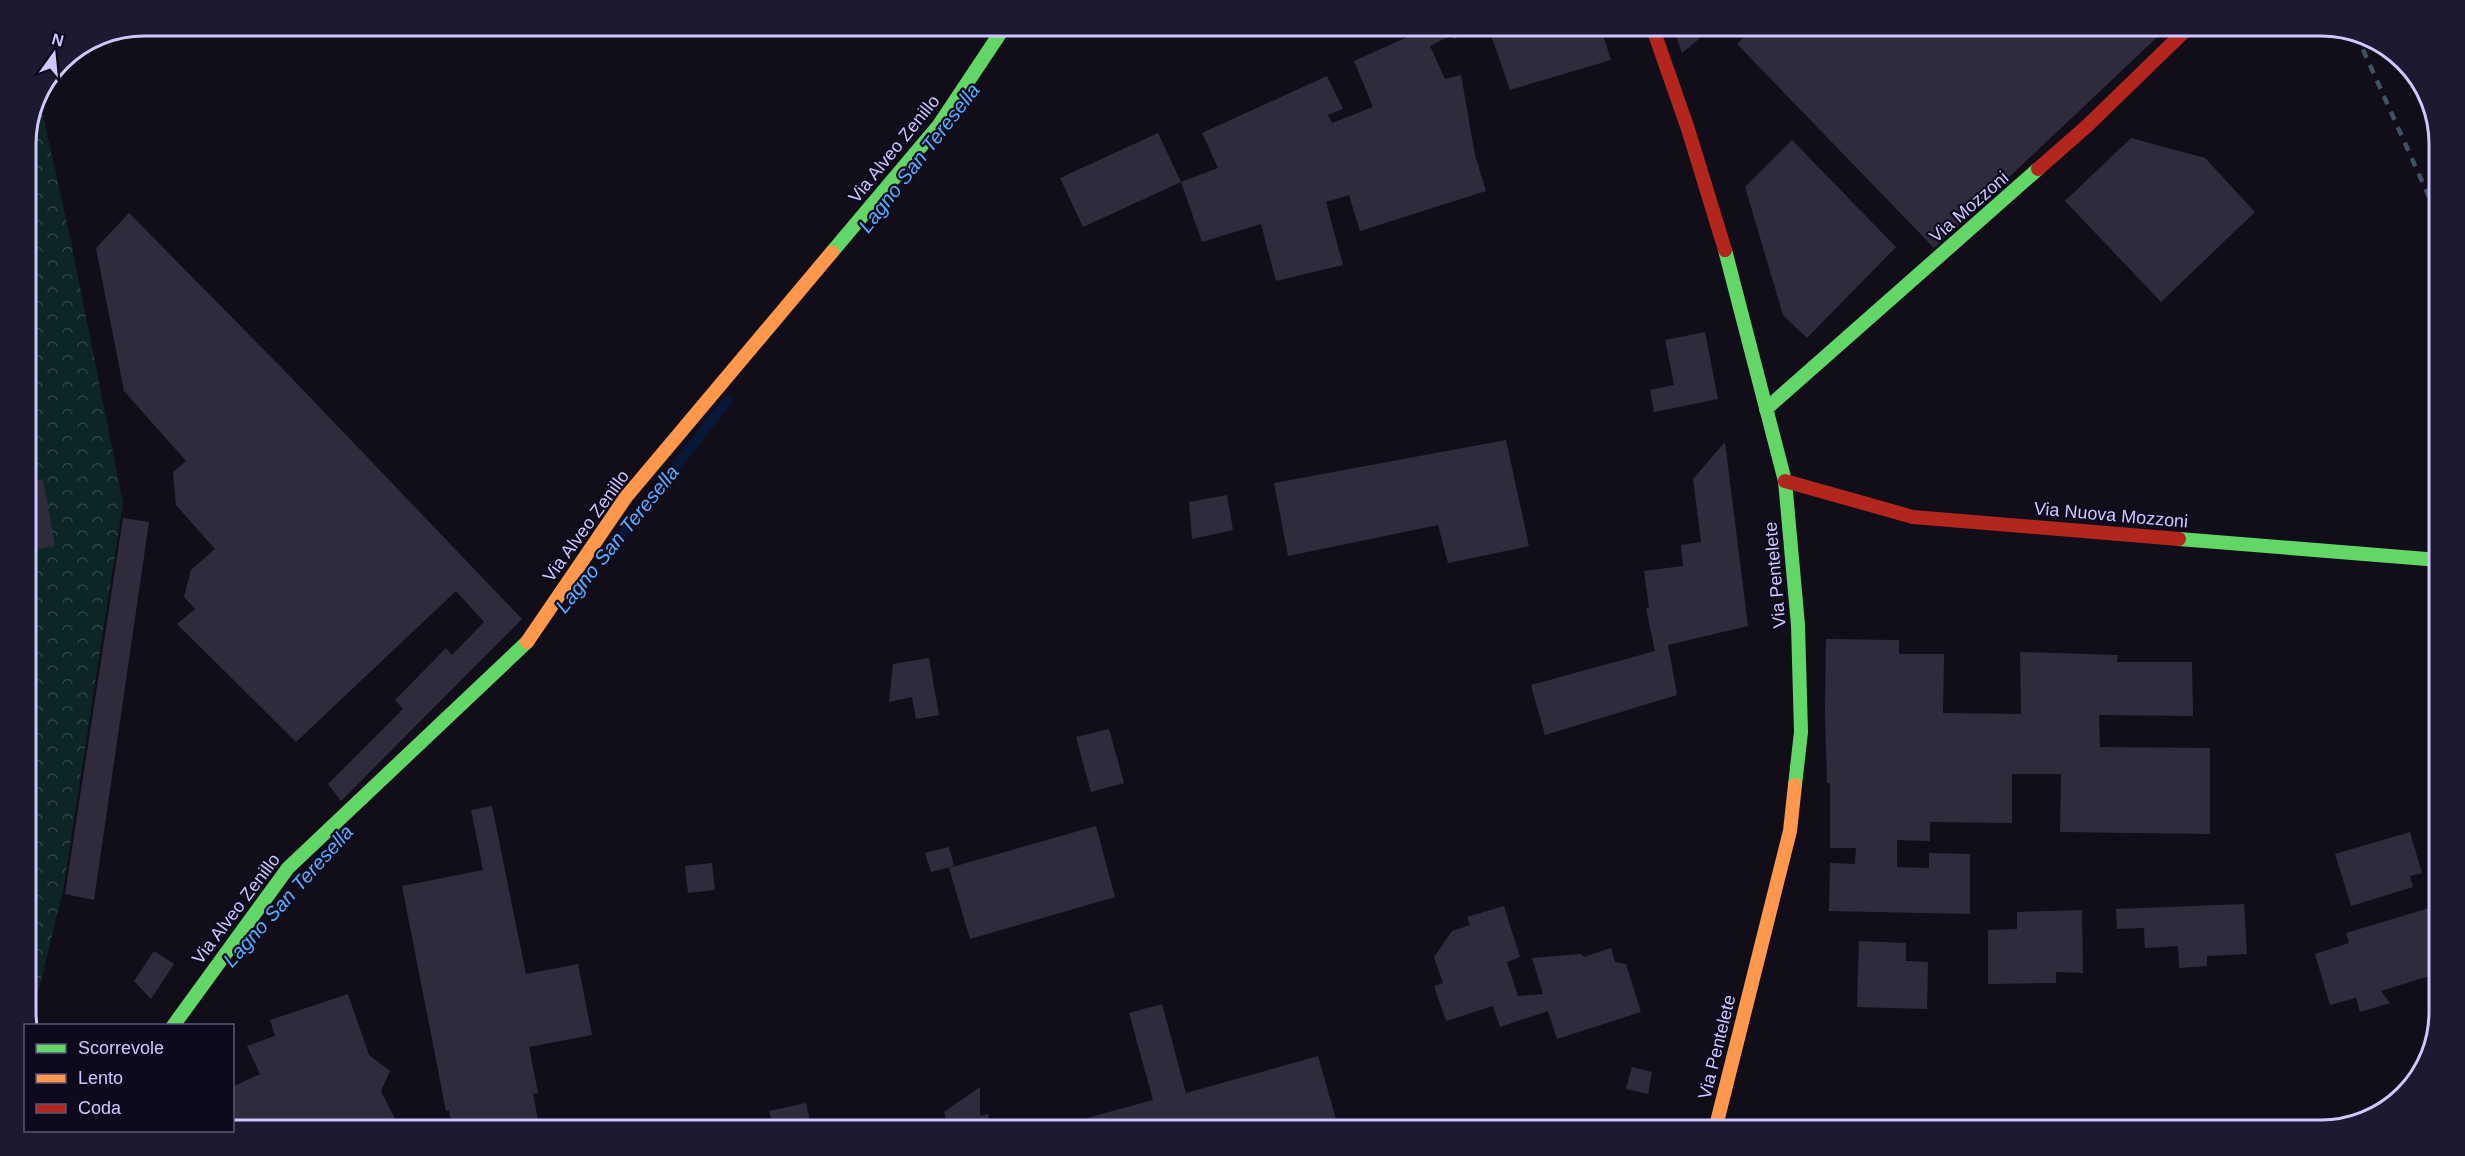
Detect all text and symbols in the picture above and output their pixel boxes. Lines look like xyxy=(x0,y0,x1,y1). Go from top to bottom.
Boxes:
north arrow xyxy=(24,24,84,84)
text: N xyxy=(50,30,66,50)
water label: Lagno San Teresella xyxy=(854,79,984,237)
street label: Via Alveo Zenillo xyxy=(844,91,944,207)
street label: Via Mozzoni xyxy=(1926,167,2012,247)
water label: Lagno San Teresella xyxy=(551,461,683,617)
street label: Via Alveo Zenillo xyxy=(539,466,633,586)
street label: Via Nuova Mozzoni xyxy=(2033,498,2189,532)
street label: Via Pentelete xyxy=(1760,521,1790,629)
water label: Lagno San Teresella xyxy=(219,821,357,971)
street label: Via Alveo Zenillo xyxy=(188,850,284,968)
street label: Via Pentelete xyxy=(1694,993,1740,1101)
legend xyxy=(24,1024,234,1132)
text: Scorrevole xyxy=(78,1038,164,1058)
text: Lento xyxy=(78,1068,123,1088)
text: Coda xyxy=(78,1098,122,1118)

